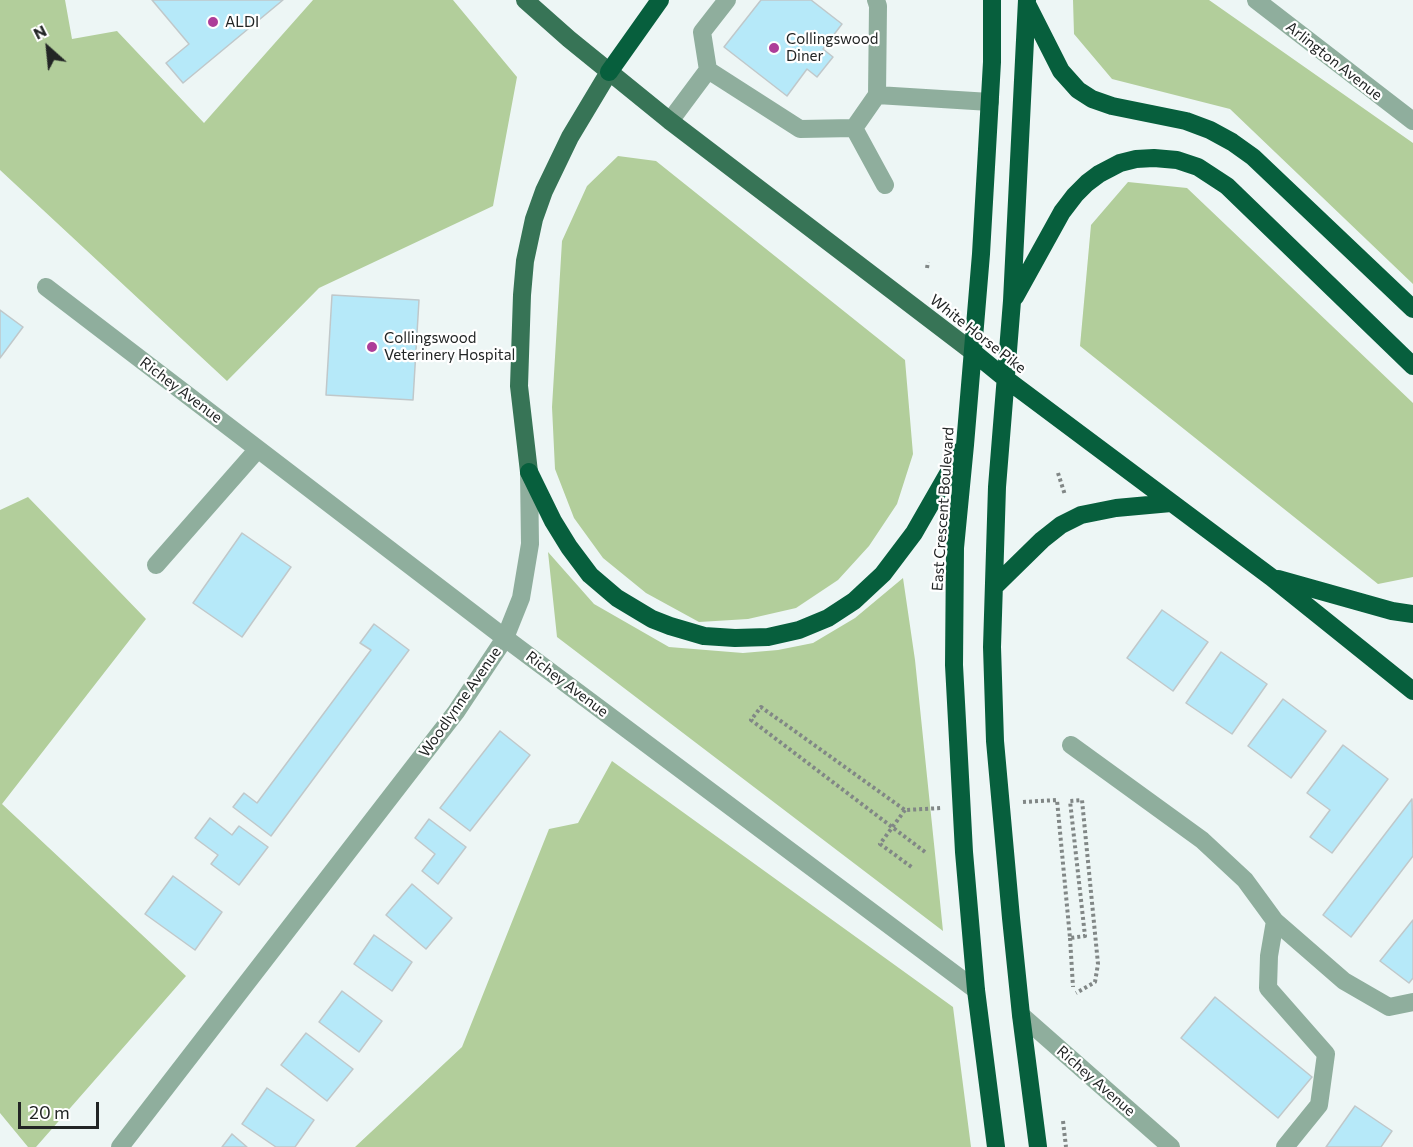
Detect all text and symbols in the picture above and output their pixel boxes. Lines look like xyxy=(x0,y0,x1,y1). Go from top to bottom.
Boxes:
place label: ALDI xyxy=(225,13,259,31)
marker: ALDI xyxy=(206,15,220,29)
north arrow xyxy=(18,18,78,78)
street label: Arlington Avenue xyxy=(1282,18,1386,104)
text: N xyxy=(30,20,49,43)
place label: Collingswood Diner xyxy=(786,30,878,65)
marker: Collingswood Diner xyxy=(767,41,781,55)
street label: White Horse Pike xyxy=(926,291,1030,377)
place label: Collingswood Veterinery Hospital xyxy=(384,329,515,364)
marker: Collingswood Veterinery Hospital xyxy=(365,340,379,354)
street label: Richey Avenue xyxy=(136,353,226,427)
street label: East Crescent Boulevard xyxy=(928,426,958,592)
street label: Woodlynne Avenue xyxy=(415,643,505,761)
street label: Richey Avenue xyxy=(522,647,612,721)
street label: Richey Avenue xyxy=(1053,1042,1139,1120)
scale bar xyxy=(21,1090,102,1128)
text: 20 m xyxy=(29,1101,70,1123)

